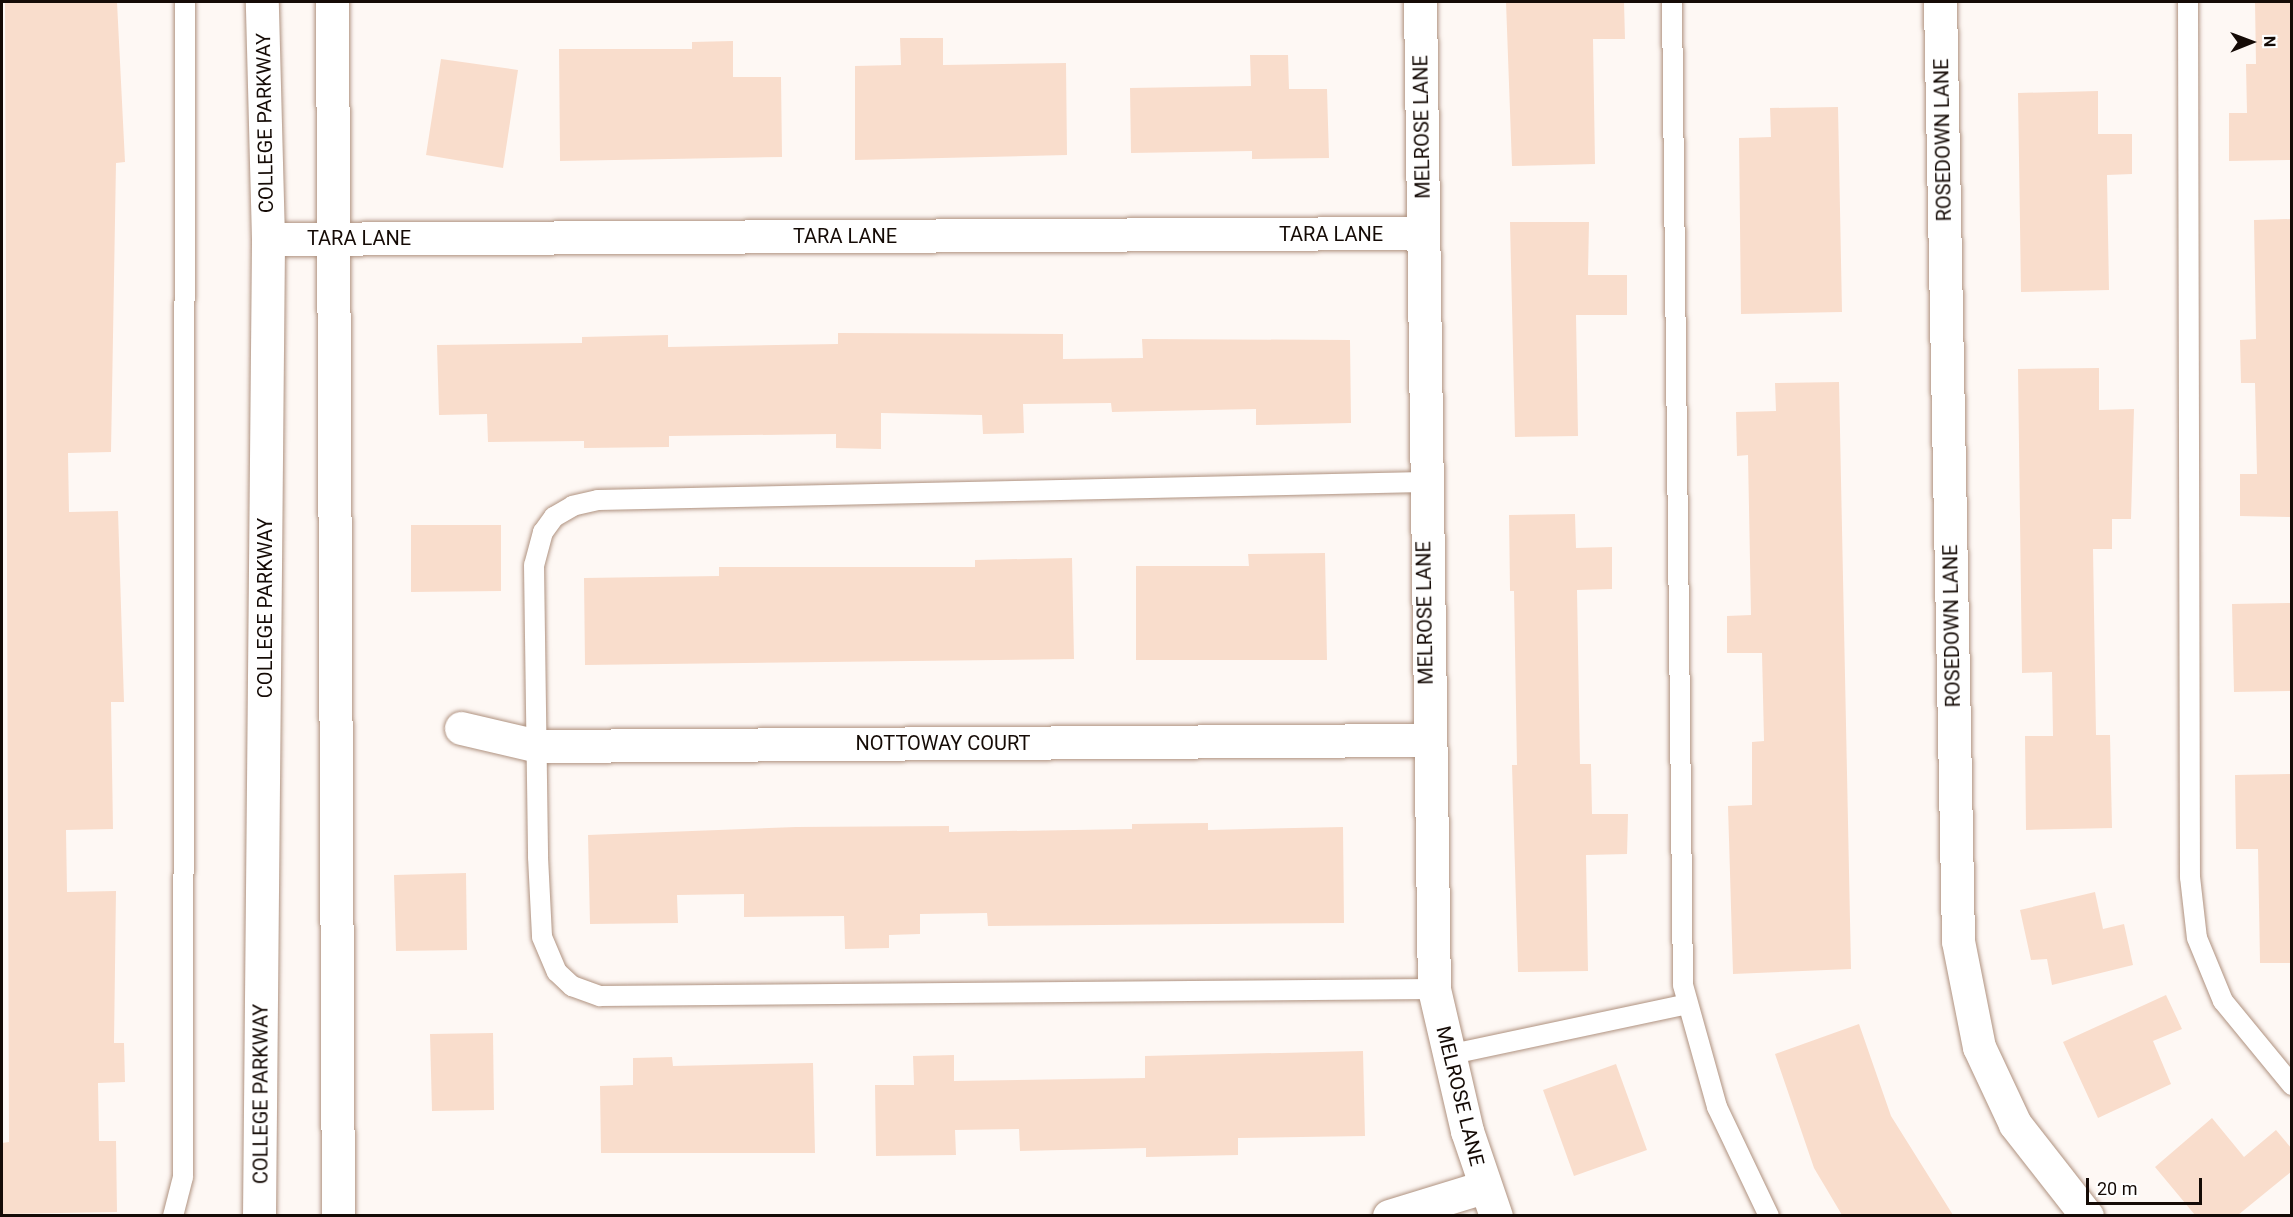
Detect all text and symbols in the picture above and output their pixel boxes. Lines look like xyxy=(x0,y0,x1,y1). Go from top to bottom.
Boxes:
north arrow xyxy=(2221,12,2281,72)
street label: COLLEGE PARKWAY xyxy=(251,33,279,213)
text: N xyxy=(2260,36,2279,47)
street label: MELROSE LANE xyxy=(1409,55,1435,199)
street label: ROSEDOWN LANE xyxy=(1930,58,1956,222)
street label: TARA LANE xyxy=(1279,222,1383,246)
street label: TARA LANE xyxy=(793,224,897,248)
street label: TARA LANE xyxy=(307,226,411,250)
street label: COLLEGE PARKWAY xyxy=(253,518,277,698)
street label: MELROSE LANE xyxy=(1412,541,1438,685)
street label: ROSEDOWN LANE xyxy=(1939,544,1965,708)
street label: NOTTOWAY COURT xyxy=(856,731,1030,755)
street label: COLLEGE PARKWAY xyxy=(249,1004,273,1184)
street label: MELROSE LANE xyxy=(1431,1023,1489,1169)
scale bar xyxy=(2089,1166,2204,1204)
text: 20 m xyxy=(2097,1178,2137,1199)

